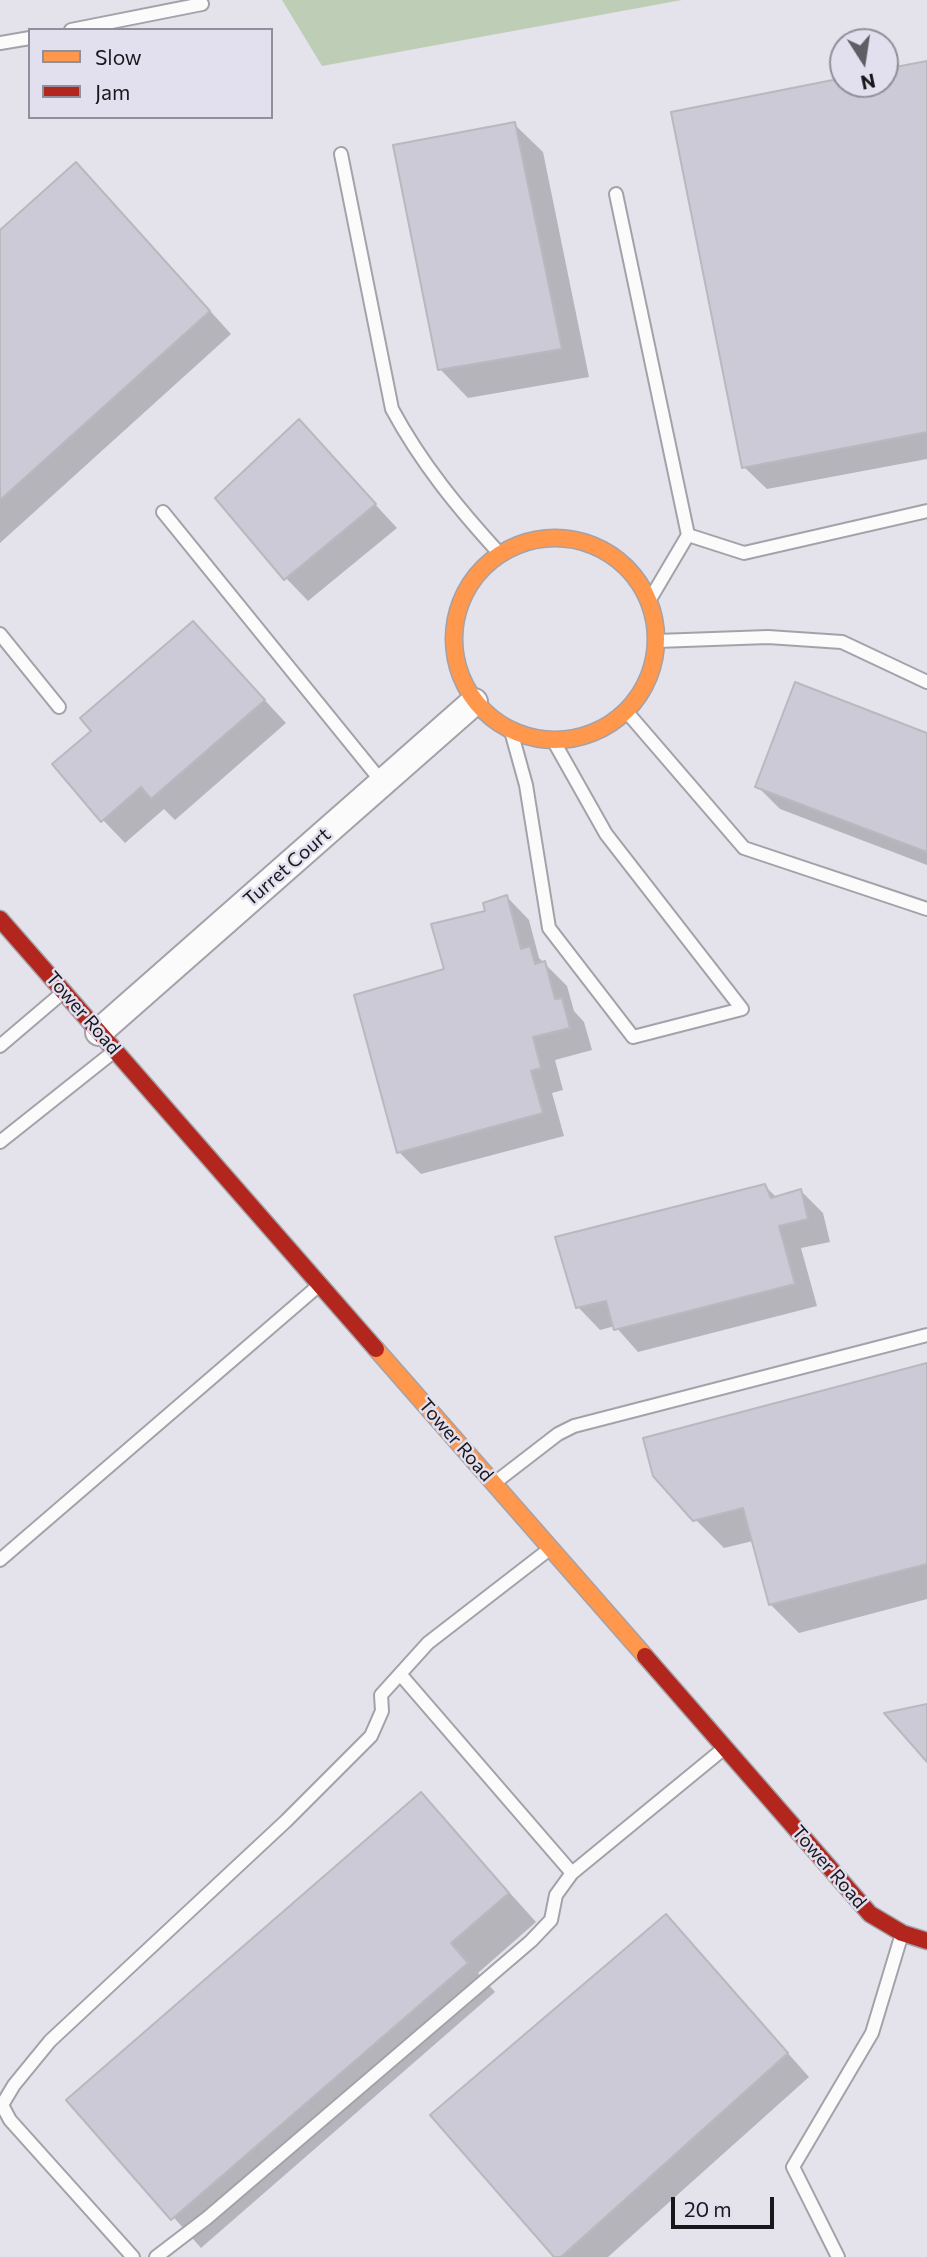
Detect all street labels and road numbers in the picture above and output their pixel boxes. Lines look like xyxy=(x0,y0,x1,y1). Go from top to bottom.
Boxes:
street label: Turret Court xyxy=(239,823,335,911)
street label: Tower Road xyxy=(41,967,125,1059)
street label: Tower Road xyxy=(414,1394,498,1486)
street label: Tower Road xyxy=(787,1821,871,1913)

